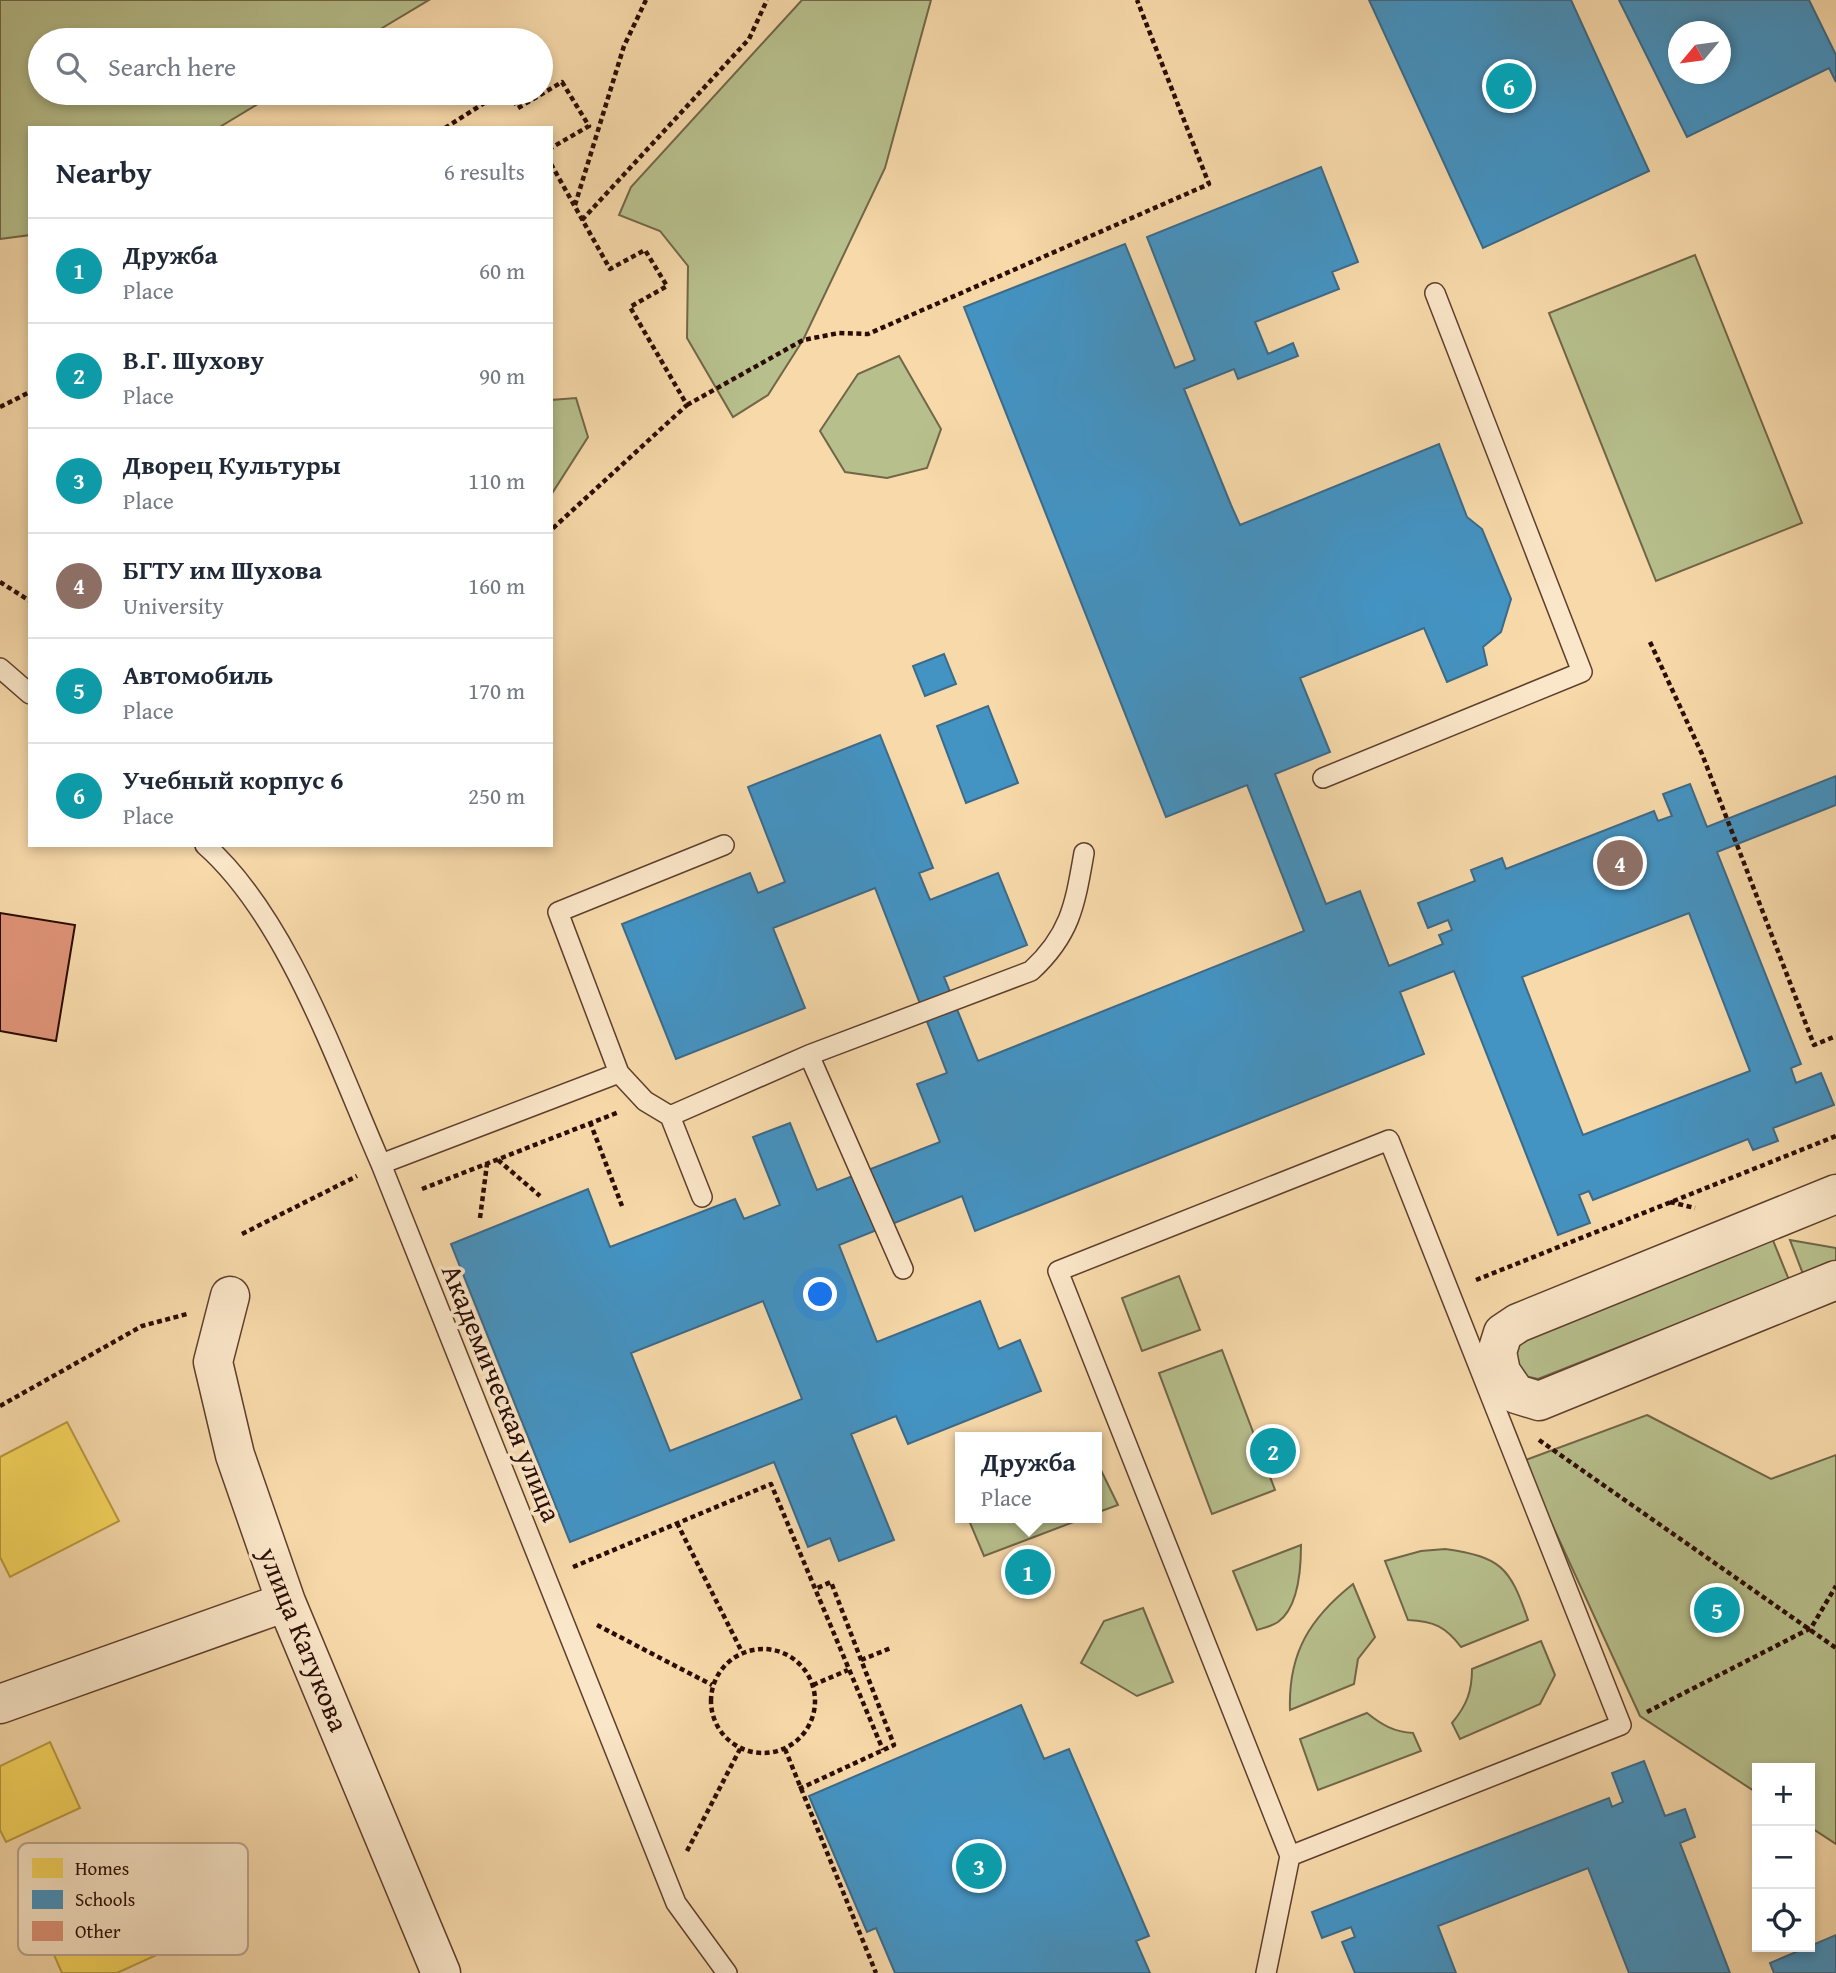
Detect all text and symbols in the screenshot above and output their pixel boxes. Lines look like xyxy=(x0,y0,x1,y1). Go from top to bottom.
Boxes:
north arrow xyxy=(1668,21,1731,84)
search box xyxy=(28,28,553,105)
text: Search here xyxy=(108,47,236,86)
icon: search xyxy=(52,48,90,86)
pin: 6 xyxy=(1486,60,1532,112)
text: Nearby xyxy=(56,150,152,194)
text: 6 results xyxy=(444,155,525,188)
text: Дружба xyxy=(123,235,218,274)
text: 1 xyxy=(73,254,85,287)
text: 60 m xyxy=(479,254,525,287)
text: Place xyxy=(123,274,174,307)
text: В.Г. Шухову xyxy=(123,340,264,379)
text: 2 xyxy=(73,359,85,392)
text: 90 m xyxy=(479,359,525,392)
text: Place xyxy=(123,379,174,412)
text: Дворец Культуры xyxy=(123,445,341,484)
text: 3 xyxy=(73,464,85,497)
text: 110 m xyxy=(468,464,525,497)
text: Place xyxy=(123,484,174,517)
text: БГТУ им Шухова xyxy=(123,550,322,589)
text: 4 xyxy=(73,569,85,602)
text: 160 m xyxy=(468,569,525,602)
text: University xyxy=(123,589,224,622)
text: Автомобиль xyxy=(123,655,273,694)
text: 5 xyxy=(73,674,85,707)
text: 170 m xyxy=(468,674,525,707)
text: Place xyxy=(123,694,174,727)
text: Учебный корпус 6 xyxy=(123,760,343,799)
text: 6 xyxy=(73,779,85,812)
text: 250 m xyxy=(468,779,525,812)
text: Place xyxy=(123,799,174,832)
pin: 4 xyxy=(1597,837,1643,889)
street label: Академическая улица xyxy=(432,1258,573,1528)
your location xyxy=(803,1277,837,1311)
pin: 2 xyxy=(1250,1425,1296,1477)
popup xyxy=(955,1432,1102,1523)
text: Дружба xyxy=(981,1442,1076,1481)
text: Place xyxy=(981,1481,1032,1514)
street label: улица Катукова xyxy=(248,1539,360,1738)
pin: 1 xyxy=(1005,1546,1051,1598)
pin: 5 xyxy=(1694,1584,1740,1636)
map controls xyxy=(1752,1763,1815,1952)
button: + xyxy=(1752,1763,1815,1826)
button: − xyxy=(1752,1826,1815,1889)
pin: 3 xyxy=(956,1840,1002,1892)
legend xyxy=(18,1843,248,1955)
text: Homes xyxy=(75,1854,129,1882)
text: Schools xyxy=(75,1885,135,1913)
button: locate xyxy=(1752,1889,1815,1952)
text: Other xyxy=(75,1917,121,1945)

